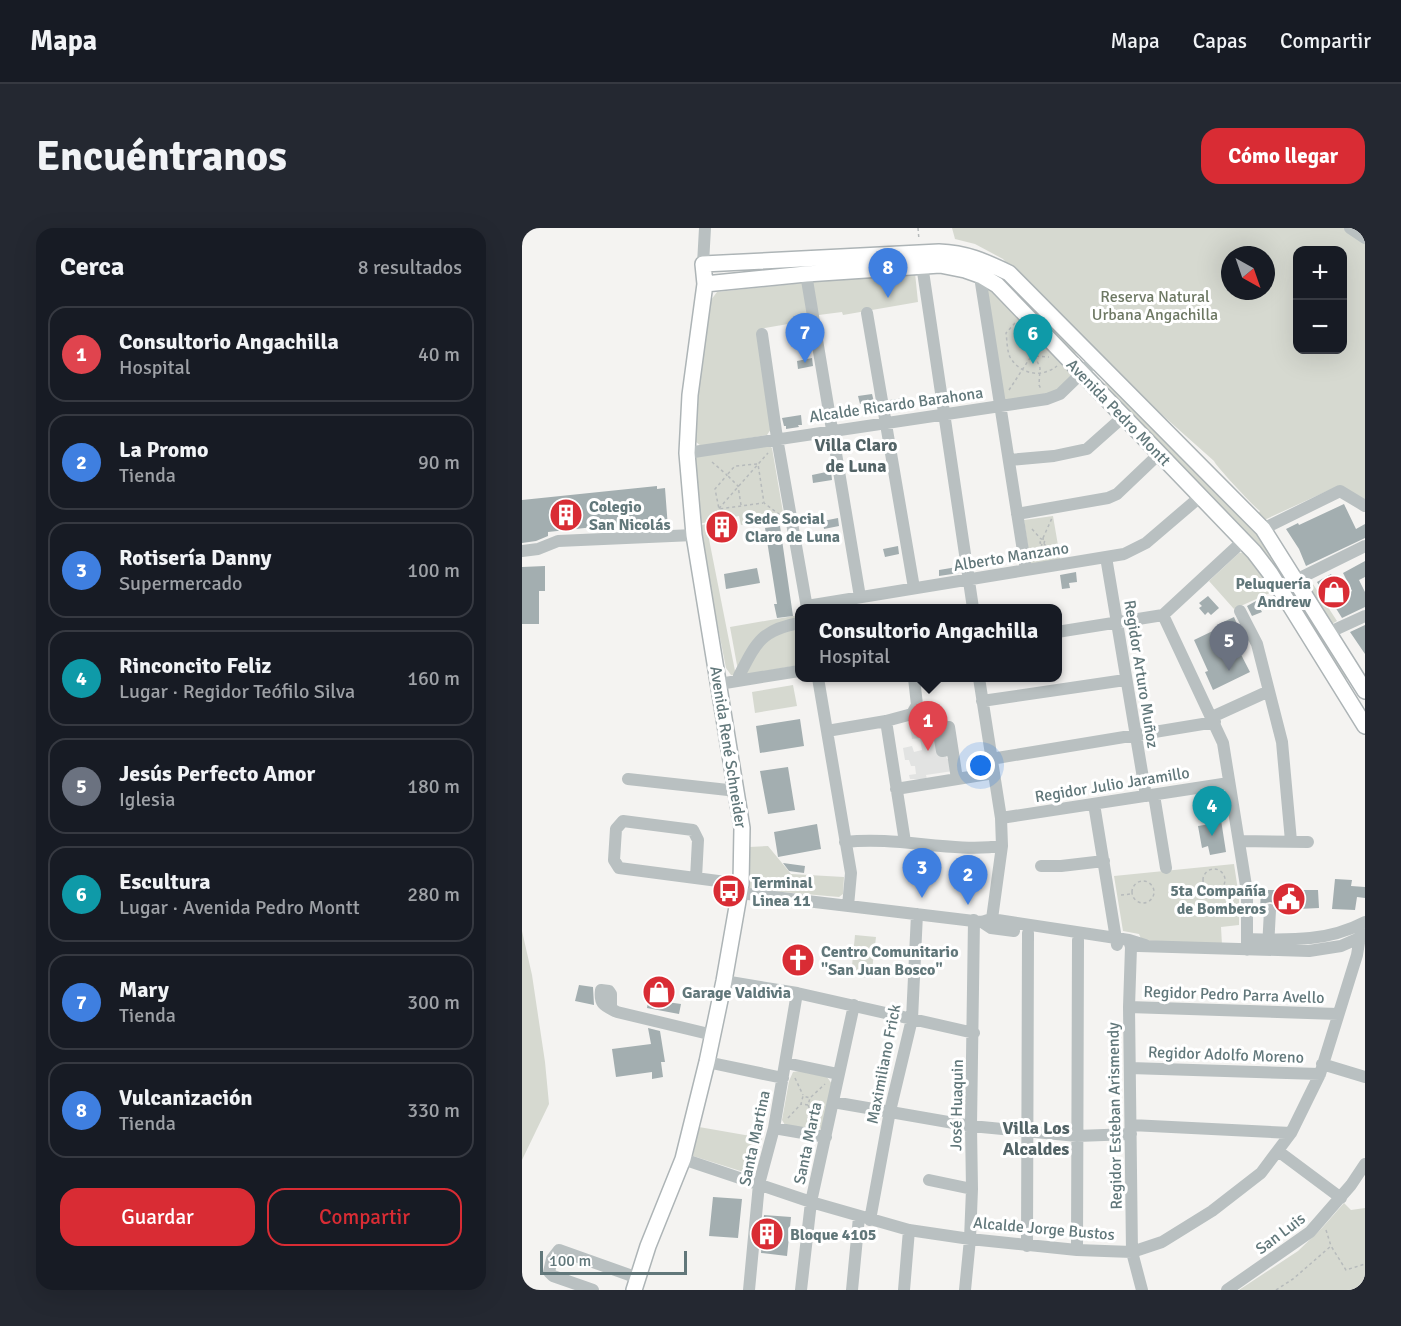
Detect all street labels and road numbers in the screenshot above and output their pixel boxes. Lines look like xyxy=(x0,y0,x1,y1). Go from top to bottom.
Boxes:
street label: Avenida Pedro Montt xyxy=(1062,355,1175,471)
street label: Alcalde Ricardo Barahona xyxy=(808,383,984,427)
street label: Alberto Manzano xyxy=(952,538,1070,576)
street label: Regidor Arturo Muñoz xyxy=(1119,599,1163,750)
street label: Avenida René Schneider xyxy=(705,665,751,830)
street label: Regidor Julio Jaramillo xyxy=(1033,763,1191,807)
street label: Regidor Pedro Parra Avello xyxy=(1143,982,1325,1008)
street label: Maximiliano Frick xyxy=(863,1003,905,1126)
street label: Regidor Esteban Arismendy xyxy=(1103,1022,1127,1210)
street label: Regidor Adolfo Moreno xyxy=(1147,1042,1304,1068)
street label: José Huaquin xyxy=(946,1059,968,1151)
street label: Santa Martina xyxy=(735,1089,775,1188)
street label: Santa Marta xyxy=(789,1100,826,1186)
street label: San Luis xyxy=(1252,1209,1309,1259)
street label: Alcalde Jorge Bustos xyxy=(972,1213,1115,1245)

